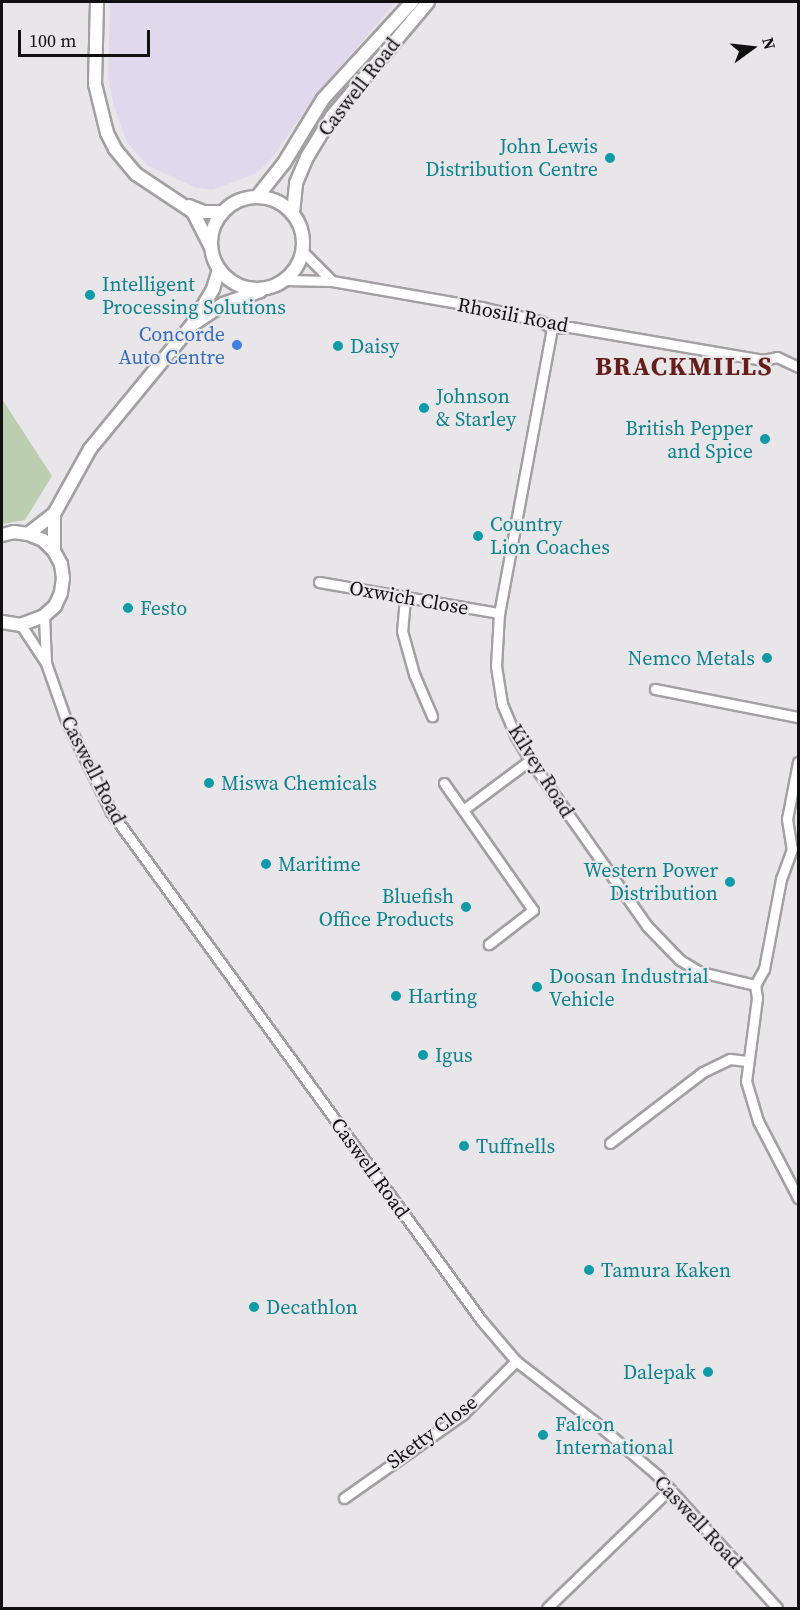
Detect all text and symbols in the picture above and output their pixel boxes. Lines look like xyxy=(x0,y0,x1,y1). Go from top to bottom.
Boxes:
scale bar xyxy=(21,18,153,56)
north arrow xyxy=(722,18,782,78)
text: 100 m xyxy=(29,28,76,53)
street label: Caswell Road xyxy=(313,33,405,141)
text: N xyxy=(757,35,782,52)
place label: John Lewis Distribution Centre xyxy=(425,134,598,181)
marker: John Lewis Distribution Centre xyxy=(603,151,617,165)
place label: Intelligent Processing Solutions xyxy=(102,272,286,319)
marker: Intelligent Processing Solutions xyxy=(83,288,97,302)
street label: Rhosili Road xyxy=(455,292,571,338)
place label: Concorde Auto Centre xyxy=(119,322,225,369)
place label: Daisy xyxy=(350,334,399,358)
marker: Concorde Auto Centre xyxy=(230,338,244,352)
marker: Daisy xyxy=(331,339,345,353)
district label: BRACKMILLS xyxy=(595,351,773,383)
place label: Johnson & Starley xyxy=(436,384,516,431)
marker: Johnson & Starley xyxy=(417,401,431,415)
place label: British Pepper and Spice xyxy=(625,416,753,463)
marker: British Pepper and Spice xyxy=(758,432,772,446)
place label: Country Lion Coaches xyxy=(490,512,610,559)
marker: Country Lion Coaches xyxy=(471,529,485,543)
street label: Oxwich Close xyxy=(348,576,470,620)
place label: Festo xyxy=(140,596,187,620)
marker: Festo xyxy=(121,601,135,615)
place label: Nemco Metals xyxy=(628,646,755,670)
marker: Nemco Metals xyxy=(760,651,774,665)
street label: Caswell Road xyxy=(55,712,131,828)
street label: Kilvey Road xyxy=(503,720,579,822)
place label: Miswa Chemicals xyxy=(221,771,377,795)
marker: Miswa Chemicals xyxy=(202,776,216,790)
place label: Maritime xyxy=(278,852,361,876)
marker: Maritime xyxy=(259,857,273,871)
place label: Western Power Distribution xyxy=(583,858,718,905)
marker: Western Power Distribution xyxy=(723,875,737,889)
place label: Bluefish Office Products xyxy=(319,884,454,931)
marker: Bluefish Office Products xyxy=(459,900,473,914)
place label: Doosan Industrial Vehicle xyxy=(549,964,709,1011)
marker: Doosan Industrial Vehicle xyxy=(530,980,544,994)
place label: Harting xyxy=(408,984,477,1008)
marker: Harting xyxy=(389,989,403,1003)
place label: Igus xyxy=(435,1043,473,1067)
marker: Igus xyxy=(416,1048,430,1062)
street label: Caswell Road xyxy=(326,1113,414,1223)
place label: Tuffnells xyxy=(476,1134,555,1158)
marker: Tuffnells xyxy=(457,1139,471,1153)
place label: Tamura Kaken xyxy=(601,1258,731,1282)
marker: Tamura Kaken xyxy=(582,1263,596,1277)
place label: Decathlon xyxy=(266,1295,358,1319)
marker: Decathlon xyxy=(247,1300,261,1314)
place label: Dalepak xyxy=(623,1360,696,1384)
marker: Dalepak xyxy=(701,1365,715,1379)
street label: Sketty Close xyxy=(382,1390,482,1474)
place label: Falcon International xyxy=(555,1412,674,1459)
marker: Falcon International xyxy=(536,1428,550,1442)
street label: Caswell Road xyxy=(649,1471,747,1573)

